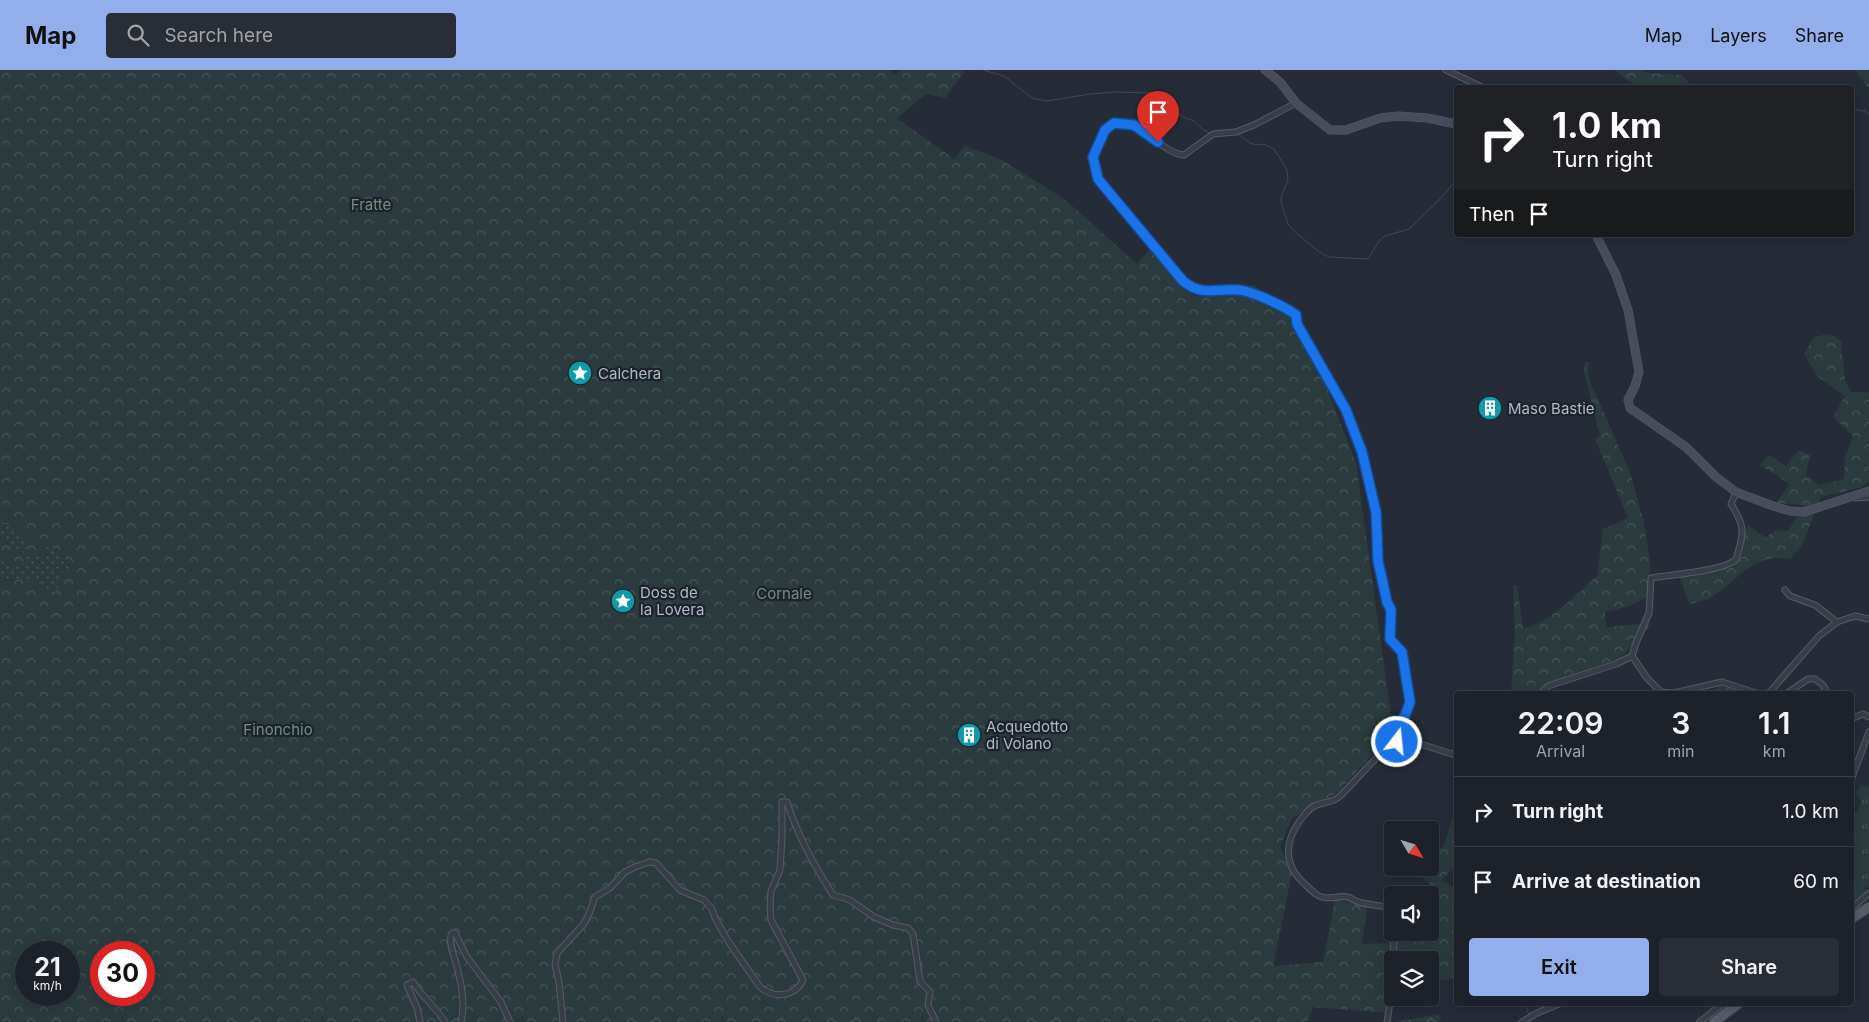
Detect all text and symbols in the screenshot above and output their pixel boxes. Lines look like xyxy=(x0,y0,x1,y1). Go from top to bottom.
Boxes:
search box xyxy=(106,13,456,58)
text: Map xyxy=(25,21,76,50)
icon: search xyxy=(124,21,152,49)
text: Search here xyxy=(164,24,273,47)
text: Map xyxy=(1645,25,1682,46)
text: Layers xyxy=(1710,25,1767,46)
text: Share xyxy=(1795,25,1844,46)
pin xyxy=(1137,91,1179,142)
icon: arrive xyxy=(1144,98,1172,126)
text: 1.0 km xyxy=(1552,104,1662,146)
icon: right xyxy=(1469,105,1534,170)
text: Turn right xyxy=(1552,146,1653,172)
park label: Fratte xyxy=(351,195,391,214)
icon: arrive xyxy=(1525,200,1553,228)
text: Then xyxy=(1469,203,1515,226)
place icon: Calchera xyxy=(567,360,593,386)
place label: Calchera xyxy=(598,364,661,383)
building icon: Maso Bastie xyxy=(1477,395,1503,421)
place label: Maso Bastie xyxy=(1508,399,1595,418)
place label: Doss de la Lovera xyxy=(640,583,704,619)
park label: Cornale xyxy=(756,584,812,603)
place icon: Doss de la Lovera xyxy=(610,588,636,614)
text: 22:09 xyxy=(1518,705,1604,741)
text: 3 xyxy=(1671,705,1690,741)
text: 1.1 xyxy=(1758,705,1790,741)
position arrow xyxy=(1370,715,1422,767)
place label: Acquedotto di Volano xyxy=(986,717,1068,753)
park label: Finonchio xyxy=(243,720,313,739)
building icon: Acquedotto di Volano xyxy=(956,722,982,748)
text: Arrival xyxy=(1536,741,1585,761)
text: min xyxy=(1667,741,1695,761)
text: km xyxy=(1763,741,1786,761)
icon: right xyxy=(1469,798,1497,826)
text: Turn right xyxy=(1512,800,1603,823)
text: 1.0 km xyxy=(1782,800,1839,823)
north arrow xyxy=(1384,821,1439,876)
map controls xyxy=(1384,821,1439,1006)
icon: arrive xyxy=(1469,868,1497,896)
text: Arrive at destination xyxy=(1512,870,1701,893)
text: 60 m xyxy=(1793,870,1839,893)
button: sound xyxy=(1384,886,1439,941)
button: Exit xyxy=(1469,938,1649,996)
button: Share xyxy=(1659,938,1839,996)
speed limit sign: 30 xyxy=(90,941,155,1006)
button: layers xyxy=(1384,951,1439,1006)
text: 21 xyxy=(34,952,61,982)
text: km/h xyxy=(33,978,62,993)

